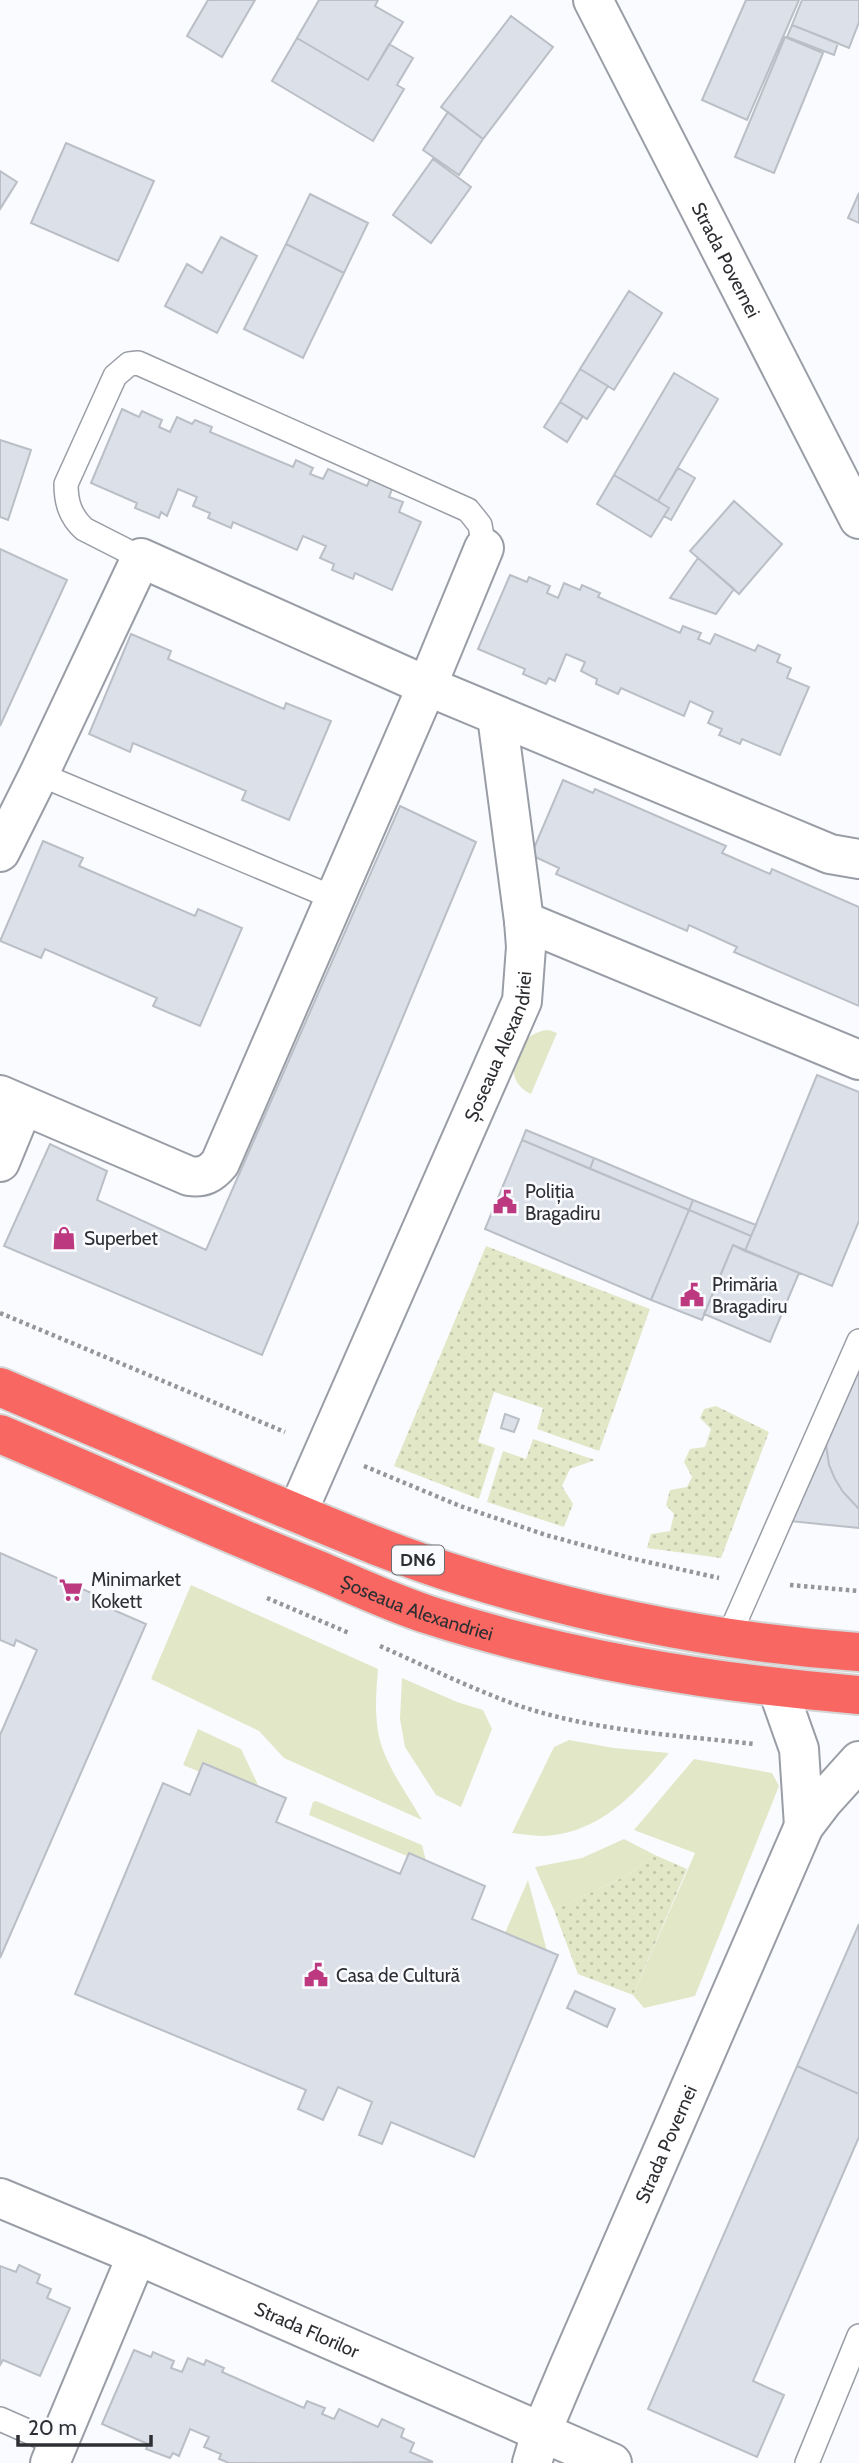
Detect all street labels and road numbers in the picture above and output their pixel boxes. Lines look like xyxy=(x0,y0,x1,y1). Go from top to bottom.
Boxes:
street label: Strada Povernei xyxy=(687,199,765,322)
street label: Șoseaua Alexandriei xyxy=(459,970,536,1126)
road number: DN6 xyxy=(392,1546,444,1574)
street label: Șoseaua Alexandriei xyxy=(337,1570,496,1646)
street label: Strada Povernei xyxy=(630,2082,702,2207)
street label: Strada Florilor xyxy=(251,2297,363,2363)

